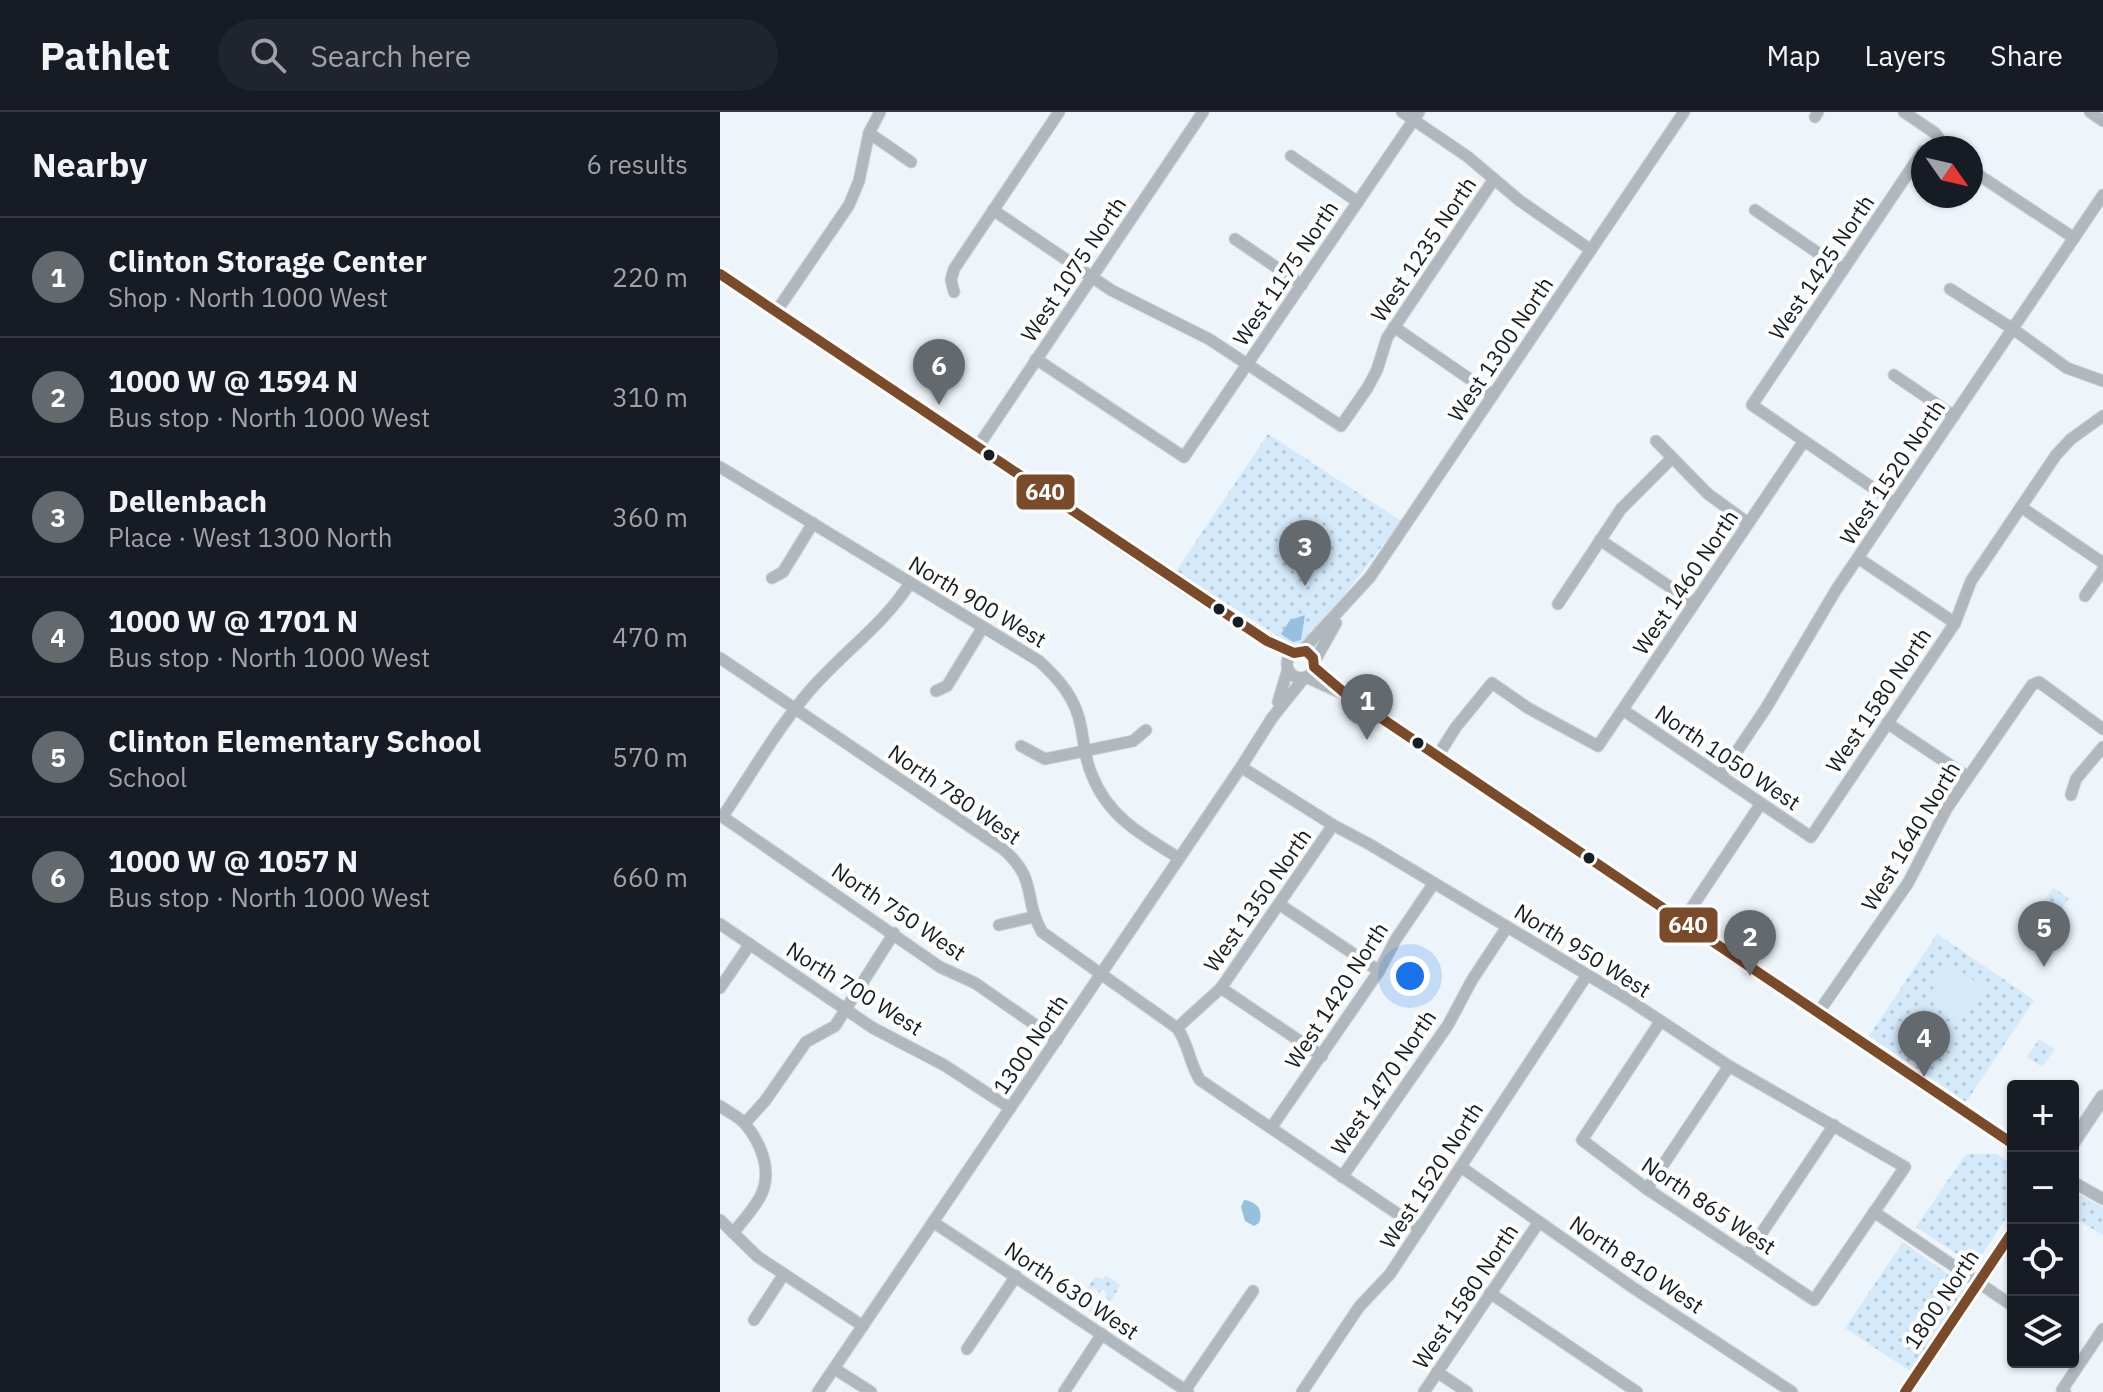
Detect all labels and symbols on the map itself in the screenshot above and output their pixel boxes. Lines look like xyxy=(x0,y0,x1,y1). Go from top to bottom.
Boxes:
north arrow xyxy=(1911,136,1983,208)
street label: West 1235 North xyxy=(1364,171,1482,327)
street label: West 1425 North xyxy=(1762,189,1880,345)
street label: West 1075 North xyxy=(1014,191,1132,347)
street label: West 1175 North xyxy=(1226,195,1344,351)
street label: West 1300 North xyxy=(1441,271,1559,427)
pin: 6 xyxy=(913,339,965,405)
street label: West 1520 North xyxy=(1833,394,1951,550)
unlabelled marker xyxy=(981,447,997,463)
line badge: 640 xyxy=(1015,473,1076,511)
text: 640 xyxy=(1025,477,1065,506)
street label: West 1460 North xyxy=(1626,504,1744,660)
pin: 3 xyxy=(1279,520,1331,586)
street label: North 900 West xyxy=(904,548,1052,654)
unlabelled marker xyxy=(1211,601,1227,617)
unlabelled marker xyxy=(1230,614,1246,630)
street label: West 1580 North xyxy=(1819,622,1937,778)
pin: 1 xyxy=(1341,674,1393,740)
street label: North 1050 West xyxy=(1650,698,1806,816)
unlabelled marker xyxy=(1410,735,1426,751)
street label: North 780 West xyxy=(883,737,1027,851)
street label: West 1640 North xyxy=(1854,756,1966,916)
street label: West 1350 North xyxy=(1197,822,1317,978)
unlabelled marker xyxy=(1581,850,1597,866)
street label: North 750 West xyxy=(826,855,972,967)
street label: North 950 West xyxy=(1509,896,1657,1004)
pin: 5 xyxy=(2018,901,2070,967)
line badge: 640 xyxy=(1658,906,1719,944)
text: 640 xyxy=(1668,910,1708,939)
pin: 2 xyxy=(1724,910,1776,976)
street label: West 1420 North xyxy=(1278,916,1394,1074)
street label: North 700 West xyxy=(781,934,929,1042)
your location xyxy=(1390,956,1430,996)
street label: 1300 North xyxy=(986,989,1074,1099)
street label: West 1470 North xyxy=(1324,1004,1442,1160)
pin: 4 xyxy=(1898,1011,1950,1077)
street label: West 1520 North xyxy=(1373,1096,1489,1254)
street label: North 865 West xyxy=(1636,1149,1782,1261)
street label: North 810 West xyxy=(1564,1208,1710,1320)
street label: West 1580 North xyxy=(1406,1218,1524,1374)
street label: North 630 West xyxy=(999,1234,1145,1346)
street label: 1800 North xyxy=(1897,1244,1985,1354)

